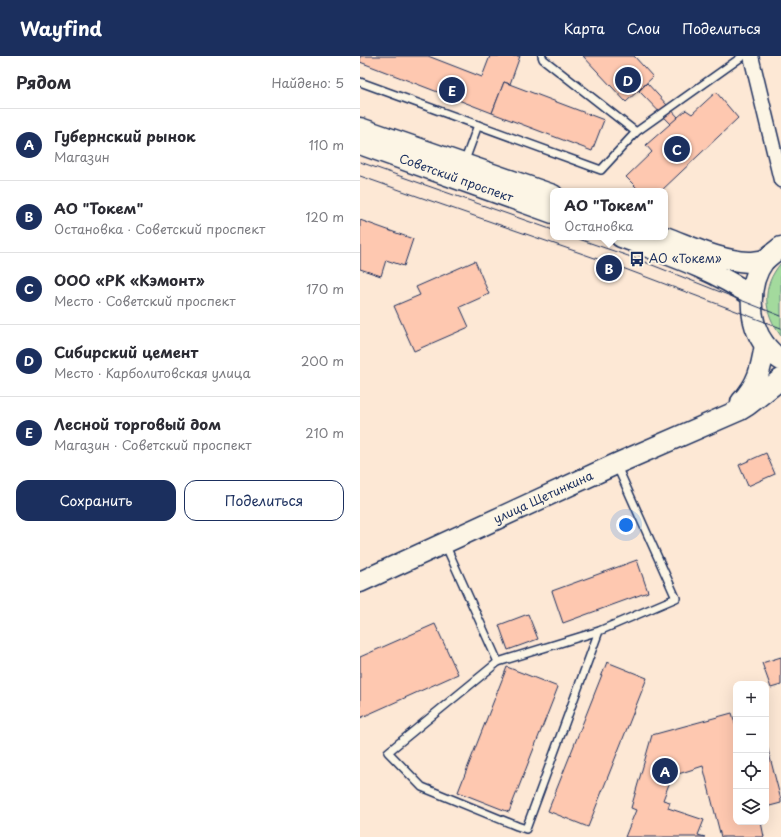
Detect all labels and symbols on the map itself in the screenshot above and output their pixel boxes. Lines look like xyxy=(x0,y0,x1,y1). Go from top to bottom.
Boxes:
pin: D xyxy=(615,65,641,95)
pin: E xyxy=(439,75,465,105)
pin: C xyxy=(664,134,690,164)
street label: Советский проспект xyxy=(397,149,516,206)
place label: АО «Токем» xyxy=(649,249,722,267)
bus stop icon: АО «Токем» xyxy=(628,250,646,268)
pin: B xyxy=(596,253,622,283)
street label: улица Щетинкина xyxy=(490,466,596,527)
your location xyxy=(616,515,636,535)
pin: A xyxy=(652,756,678,786)

